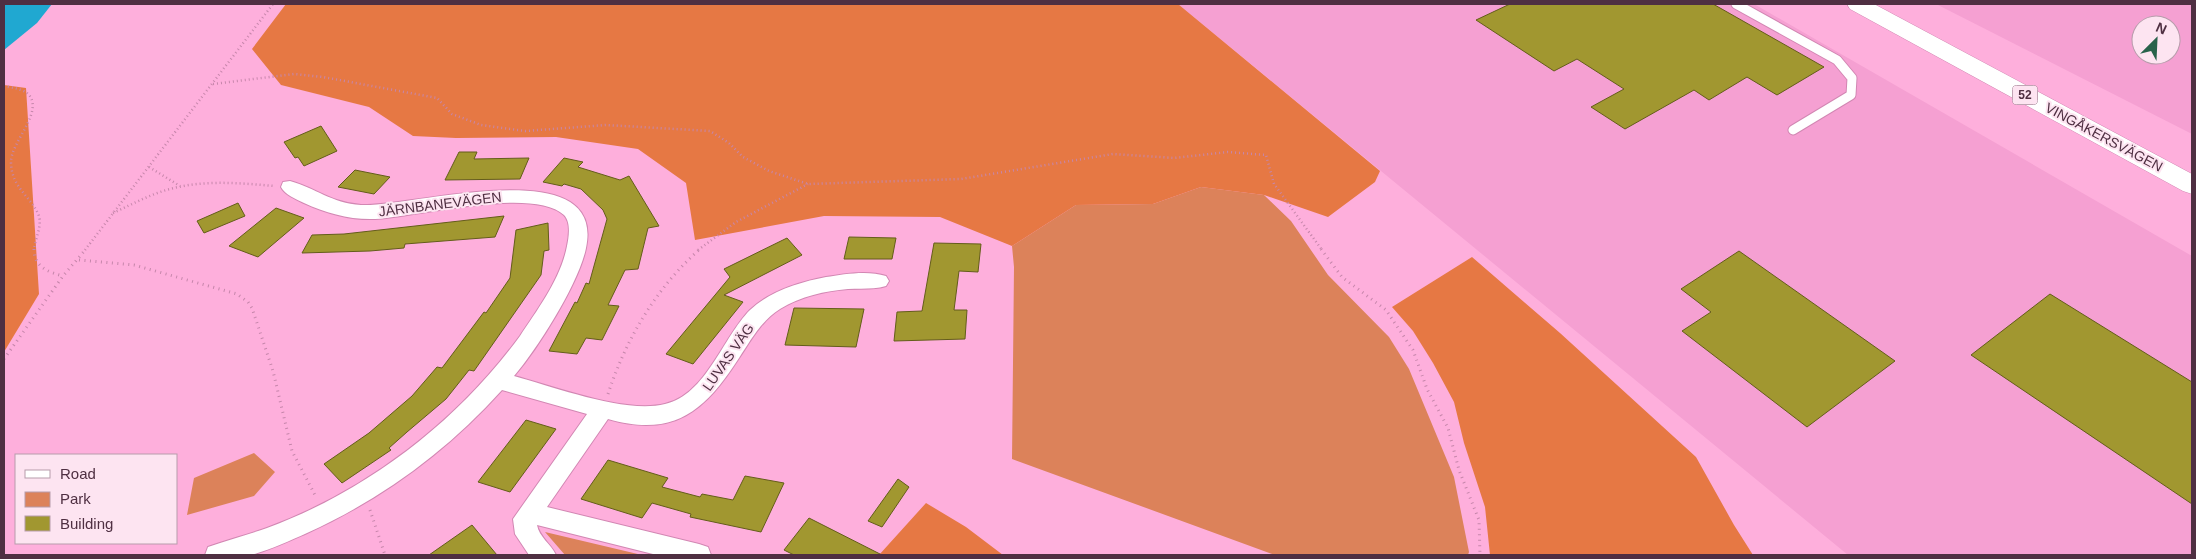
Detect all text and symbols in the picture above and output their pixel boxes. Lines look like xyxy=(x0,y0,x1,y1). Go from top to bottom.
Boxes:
north arrow xyxy=(2131,15,2181,65)
text: N xyxy=(2153,19,2169,37)
road number: 52 xyxy=(2012,86,2038,104)
street label: VINGÅKERSVÄGEN xyxy=(2043,99,2165,175)
street label: JÄRNBANEVÄGEN xyxy=(378,189,502,219)
street label: LUVAS VÄG xyxy=(699,320,757,394)
legend xyxy=(15,454,178,544)
text: Road xyxy=(60,465,96,482)
text: Park xyxy=(60,490,91,507)
text: Building xyxy=(60,515,113,532)

